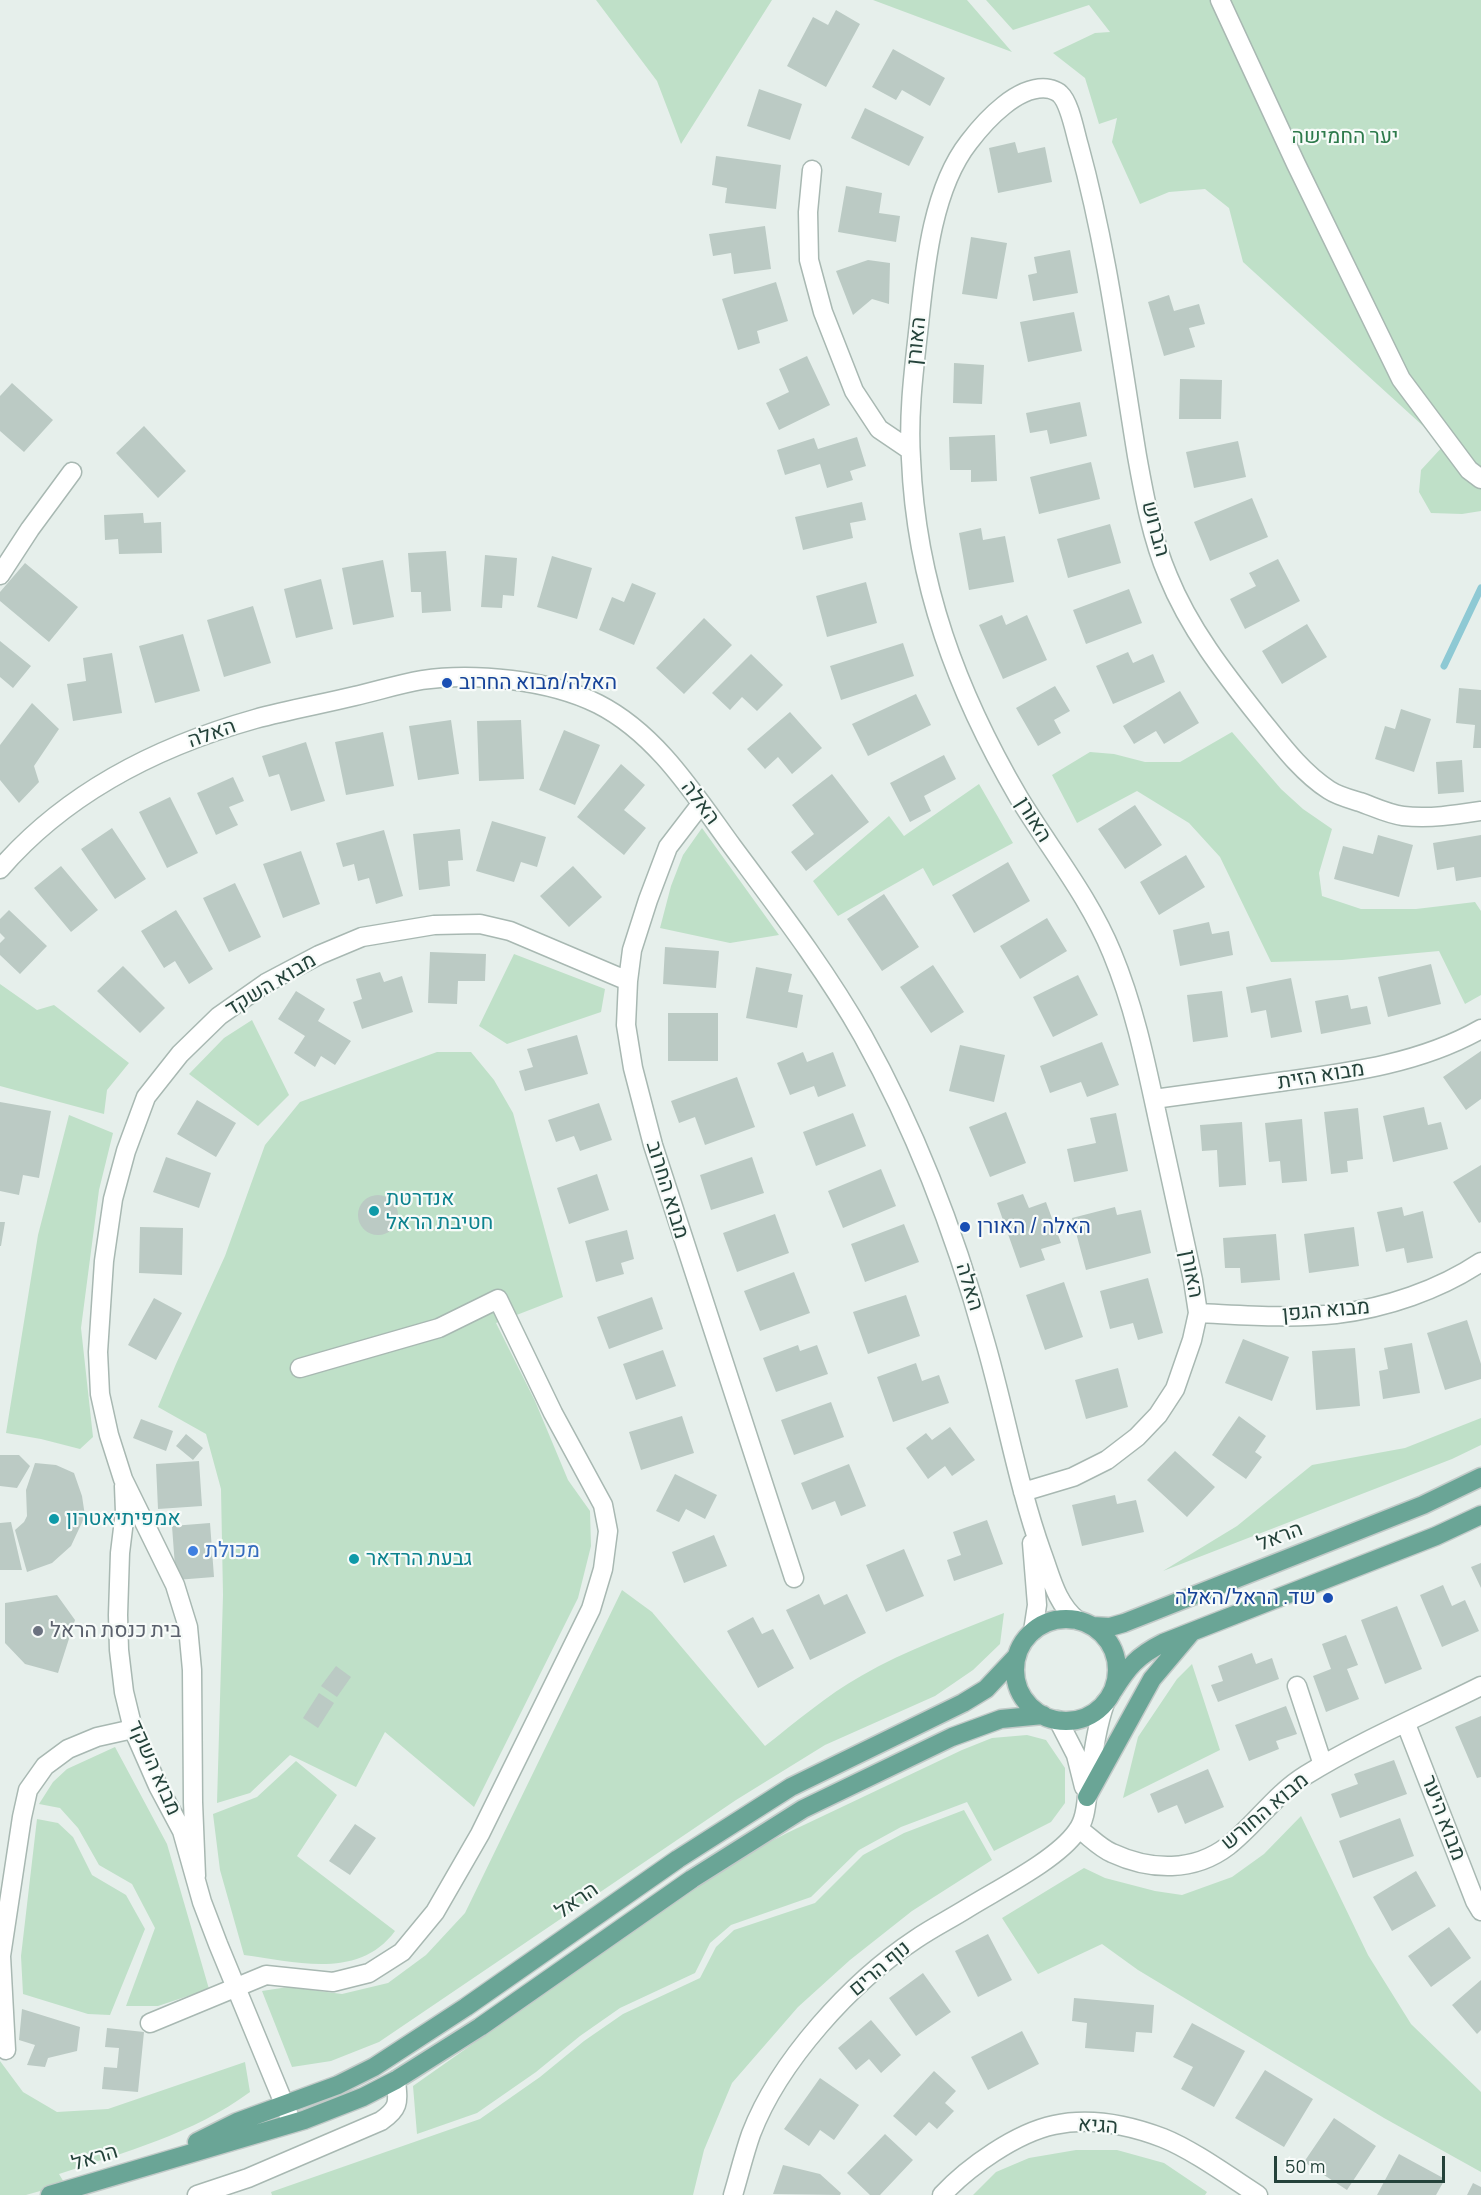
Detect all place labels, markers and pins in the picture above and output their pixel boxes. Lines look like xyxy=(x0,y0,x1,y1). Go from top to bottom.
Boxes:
place label: האלה/מבוא החרוב xyxy=(459,670,617,696)
marker: האלה/מבוא החרוב xyxy=(440,676,454,690)
place label: אנדרטת חטיבת הראל xyxy=(386,1186,493,1236)
marker: אנדרטת חטיבת הראל xyxy=(367,1204,381,1218)
place label: האלה / האורן xyxy=(977,1214,1091,1240)
marker: האלה / האורן xyxy=(958,1220,972,1234)
place label: אמפיתיאטרון xyxy=(66,1506,181,1532)
marker: אמפיתיאטרון xyxy=(47,1512,61,1526)
place label: מכולת xyxy=(205,1538,260,1564)
marker: מכולת xyxy=(186,1544,200,1558)
place label: גבעת הרדאר xyxy=(366,1546,472,1572)
marker: גבעת הרדאר xyxy=(347,1552,361,1566)
place label: שד. הראל/האלה xyxy=(1175,1585,1316,1611)
marker: שד. הראל/האלה xyxy=(1321,1591,1335,1605)
place label: בית כנסת הראל xyxy=(50,1618,181,1644)
marker: בית כנסת הראל xyxy=(31,1624,45,1638)

